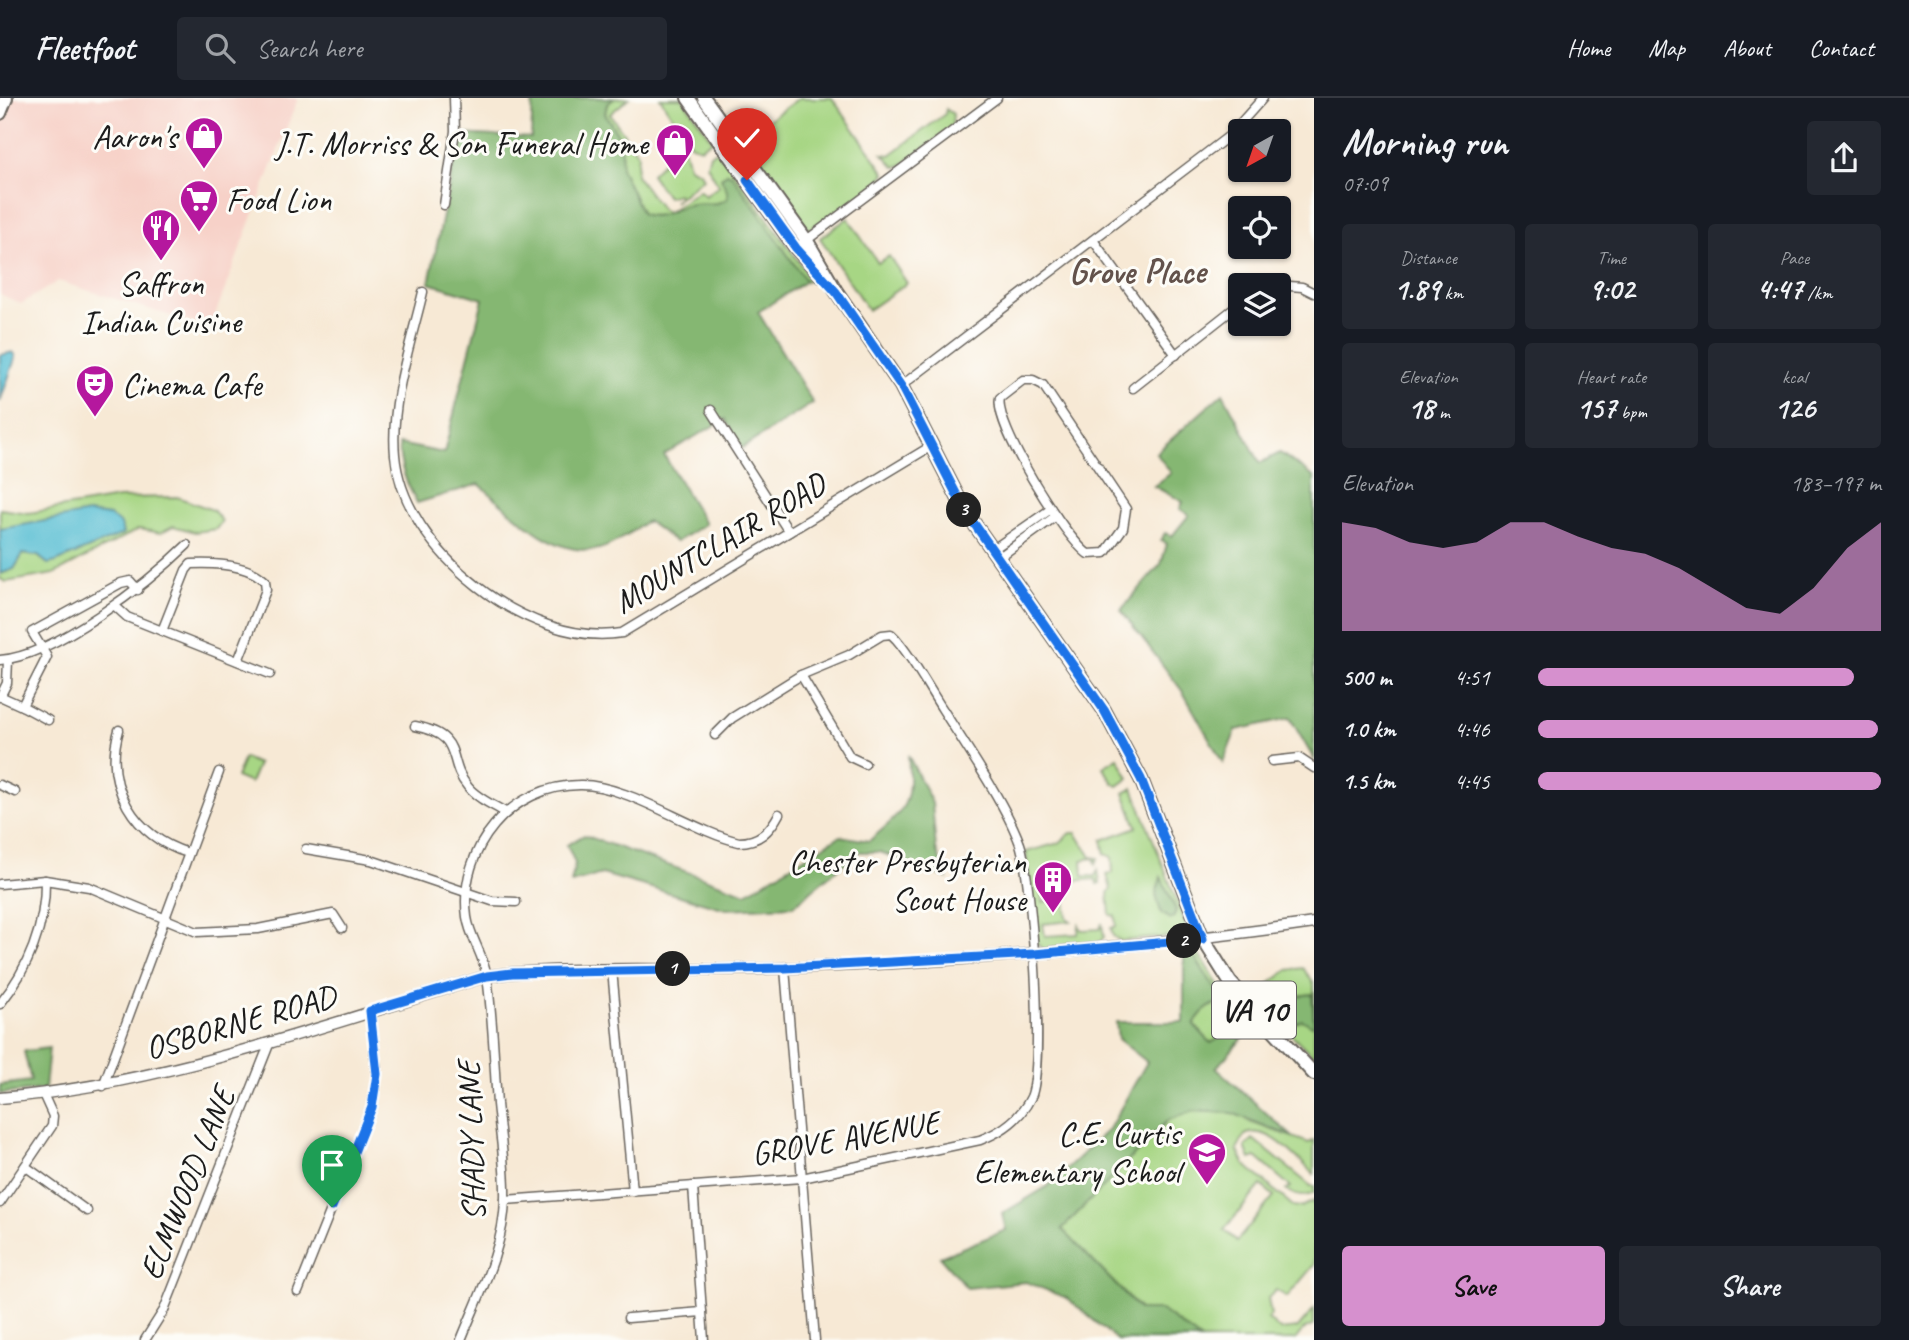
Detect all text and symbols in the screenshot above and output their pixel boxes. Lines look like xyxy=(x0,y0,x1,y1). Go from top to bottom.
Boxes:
search box xyxy=(177,17,667,80)
text: Fleetfoot xyxy=(35,27,135,69)
icon: search xyxy=(201,29,239,67)
text: Search here xyxy=(257,32,363,65)
text: Home xyxy=(1567,33,1610,63)
text: Map xyxy=(1648,33,1685,63)
text: About xyxy=(1723,33,1771,63)
text: Contact xyxy=(1809,33,1874,63)
pin xyxy=(717,108,777,180)
shop icon: Aaron's xyxy=(183,115,225,170)
place label: Aaron's xyxy=(93,116,180,158)
icon: check xyxy=(728,119,766,157)
north arrow xyxy=(1228,119,1292,182)
map controls xyxy=(1228,119,1291,336)
text: Morning run xyxy=(1342,119,1508,166)
button: share xyxy=(1807,121,1881,195)
shop icon: J.T. Morriss & Son Funeral Home xyxy=(654,122,696,177)
place label: J.T. Morriss & Son Funeral Home xyxy=(273,123,650,165)
text: 07:09 xyxy=(1342,169,1388,198)
supermarket icon: Food Lion xyxy=(178,178,220,233)
place label: Food Lion xyxy=(226,179,331,221)
button: locate xyxy=(1228,196,1291,259)
restaurant icon: Saffron Indian Cuisine xyxy=(140,207,182,262)
text: Distance xyxy=(1400,246,1457,270)
text: Time xyxy=(1597,246,1626,270)
text: Pace xyxy=(1780,246,1809,270)
district label: Grove Place xyxy=(1069,249,1208,294)
place label: Saffron Indian Cuisine xyxy=(81,263,243,343)
text: 1.89 xyxy=(1394,270,1440,308)
text: 9:02 xyxy=(1588,270,1635,308)
text: 4:47 xyxy=(1757,270,1803,308)
button: layers xyxy=(1228,273,1291,336)
text: km xyxy=(1440,281,1463,305)
text: /km xyxy=(1803,281,1832,305)
theatre icon: Cinema Cafe xyxy=(74,363,116,418)
place label: Cinema Cafe xyxy=(122,364,264,406)
text: Elevation xyxy=(1399,365,1458,389)
text: Heart rate xyxy=(1577,365,1646,389)
text: kcal xyxy=(1782,365,1807,389)
text: 18 xyxy=(1407,389,1434,427)
text: 157 xyxy=(1576,389,1616,427)
text: 126 xyxy=(1774,389,1815,427)
text: m xyxy=(1434,400,1450,424)
text: bpm xyxy=(1616,400,1647,424)
street label: MOUNTCLAIR ROAD xyxy=(606,462,836,623)
text: Elevation xyxy=(1342,469,1413,498)
text: 183–197 m xyxy=(1790,469,1881,498)
pin: 3 xyxy=(946,492,982,528)
text: 3 xyxy=(959,497,968,521)
text: 500 m xyxy=(1342,663,1391,692)
text: 4:51 xyxy=(1454,663,1490,692)
text: 1.0 km xyxy=(1342,715,1396,744)
text: 4:46 xyxy=(1454,715,1490,744)
text: 1.5 km xyxy=(1342,767,1395,796)
text: 4:45 xyxy=(1454,767,1490,796)
place label: Chester Presbyterian Scout House xyxy=(789,841,1028,921)
building icon: Chester Presbyterian Scout House xyxy=(1032,859,1074,914)
pin: 2 xyxy=(1166,924,1202,958)
text: 2 xyxy=(1179,928,1188,952)
pin: 1 xyxy=(656,952,690,986)
text: 1 xyxy=(668,956,677,980)
street label: OSBORNE ROAD xyxy=(140,974,343,1069)
road number: VA 10 xyxy=(1212,982,1296,1038)
street label: SHADY LANE xyxy=(447,1056,495,1222)
street label: ELMWOOD LANE xyxy=(129,1078,246,1286)
street label: GROVE AVENUE xyxy=(748,1100,946,1175)
place label: C.E. Curtis Elementary School xyxy=(974,1113,1185,1193)
school or university icon: C.E. Curtis Elementary School xyxy=(1186,1131,1228,1186)
pin xyxy=(302,1135,362,1207)
icon: arrive xyxy=(313,1146,351,1184)
button: Save xyxy=(1342,1246,1605,1326)
button: Share xyxy=(1619,1246,1881,1326)

